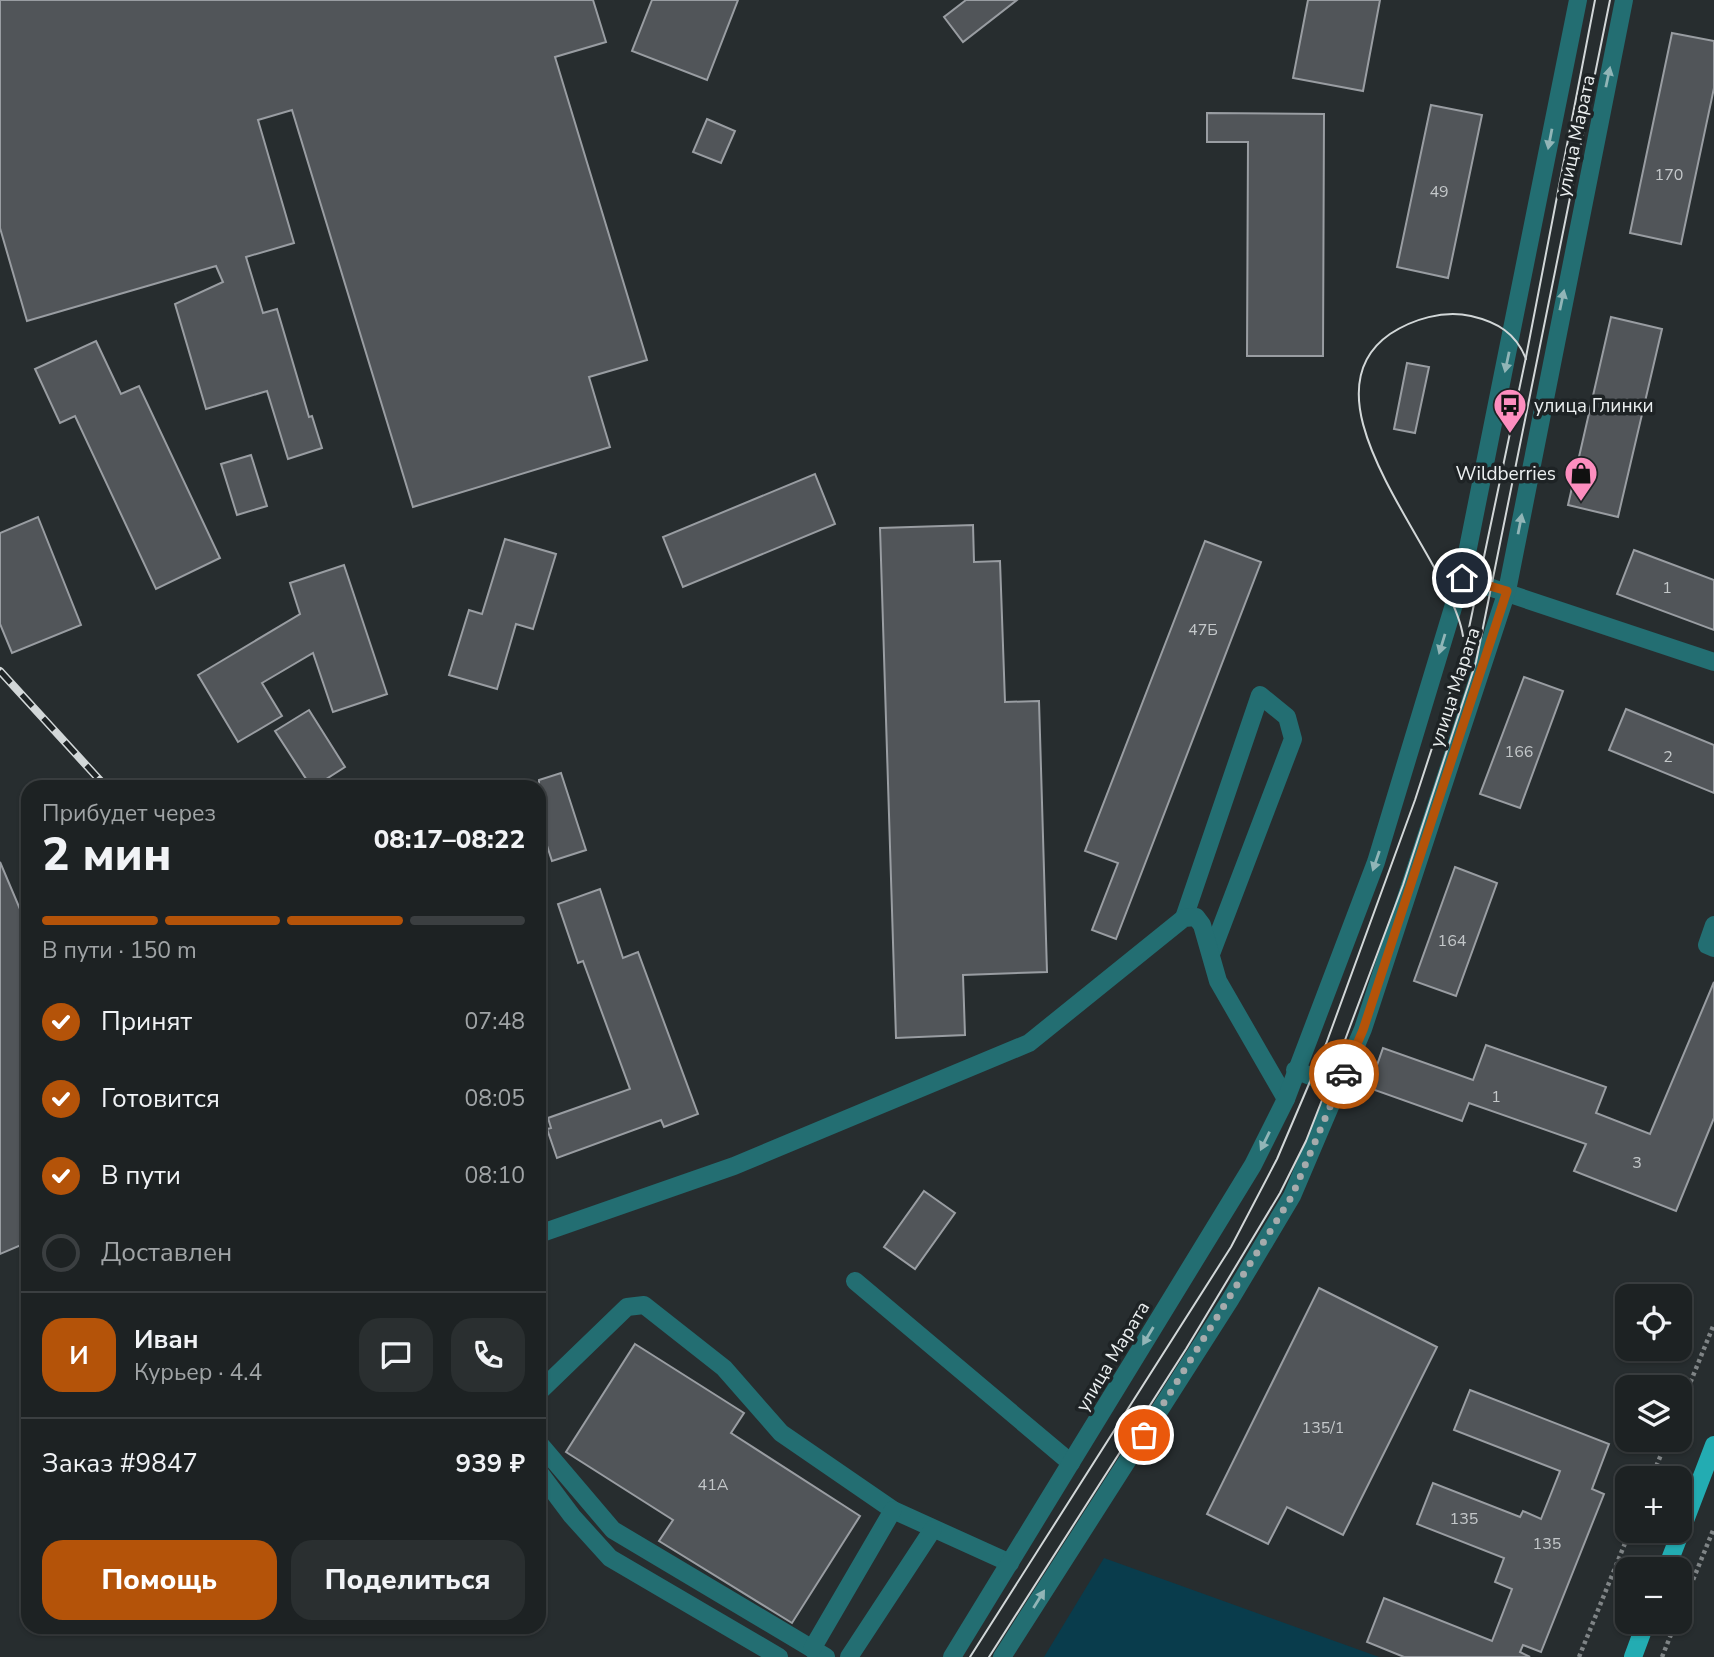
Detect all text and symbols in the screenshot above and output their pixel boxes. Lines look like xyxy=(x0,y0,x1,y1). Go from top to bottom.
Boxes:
one-way arrow xyxy=(1603,66,1614,88)
street label: улица Марата xyxy=(1550,73,1602,200)
one-way arrow xyxy=(1545,128,1556,150)
house number: 170 xyxy=(1655,164,1683,186)
house number: 49 xyxy=(1429,181,1449,203)
one-way arrow xyxy=(1557,289,1568,311)
one-way arrow xyxy=(1501,351,1512,373)
bus stop icon: улица Глинки xyxy=(1491,386,1529,435)
place label: улица Глинки xyxy=(1534,393,1654,419)
shop icon: Wildberries xyxy=(1562,454,1600,503)
place label: Wildberries xyxy=(1456,461,1556,487)
one-way arrow xyxy=(1514,513,1525,535)
pin xyxy=(1432,548,1492,608)
icon: home xyxy=(1443,559,1481,597)
house number: 1 xyxy=(1662,577,1672,599)
house number: 47Б xyxy=(1188,619,1218,641)
street label: улица Марата xyxy=(1423,624,1487,751)
one-way arrow xyxy=(1436,633,1446,654)
house number: 166 xyxy=(1505,741,1533,763)
house number: 2 xyxy=(1663,746,1673,768)
text: Прибудет через xyxy=(42,798,216,829)
text: 08:17–08:22 xyxy=(374,822,525,857)
text: 2 мин xyxy=(42,823,171,886)
one-way arrow xyxy=(1370,851,1381,872)
house number: 164 xyxy=(1438,930,1467,952)
text: В пути · 150 m xyxy=(42,935,197,966)
icon: check xyxy=(42,1003,80,1041)
text: Принят xyxy=(101,1004,192,1039)
text: 07:48 xyxy=(465,1006,525,1037)
courier xyxy=(1309,1039,1379,1109)
icon: car xyxy=(1325,1055,1363,1093)
icon: check xyxy=(42,1080,80,1118)
text: Готовится xyxy=(101,1081,220,1116)
text: 08:05 xyxy=(465,1083,525,1114)
house number: 1 xyxy=(1491,1086,1501,1108)
one-way arrow xyxy=(1259,1131,1270,1151)
house number: 3 xyxy=(1632,1152,1642,1174)
icon: check xyxy=(42,1157,80,1195)
text: В пути xyxy=(101,1158,181,1193)
text: 08:10 xyxy=(465,1160,525,1191)
text: Доставлен xyxy=(101,1235,232,1270)
map controls xyxy=(1615,1284,1692,1634)
button: locate xyxy=(1615,1284,1692,1361)
street label: улица Марата xyxy=(1070,1296,1156,1417)
button: chat xyxy=(359,1318,433,1392)
button: phone xyxy=(451,1318,525,1392)
text: Иван xyxy=(134,1322,199,1357)
one-way arrow xyxy=(1142,1326,1155,1346)
text: И xyxy=(69,1338,89,1373)
text: Курьер · 4.4 xyxy=(134,1357,262,1388)
button: layers xyxy=(1615,1375,1692,1452)
pin xyxy=(1114,1405,1174,1465)
icon: bag xyxy=(1125,1416,1163,1454)
house number: 135/1 xyxy=(1302,1417,1344,1439)
text: Заказ #9847 xyxy=(42,1446,198,1481)
text: 939 ₽ xyxy=(456,1446,525,1481)
button: + xyxy=(1615,1466,1692,1543)
house number: 41А xyxy=(698,1474,729,1496)
house number: 135 xyxy=(1450,1508,1478,1530)
house number: 135 xyxy=(1533,1533,1561,1555)
button: Помощь xyxy=(42,1540,277,1620)
button: Поделиться xyxy=(291,1540,525,1620)
button: − xyxy=(1615,1557,1692,1634)
one-way arrow xyxy=(1032,1590,1045,1609)

